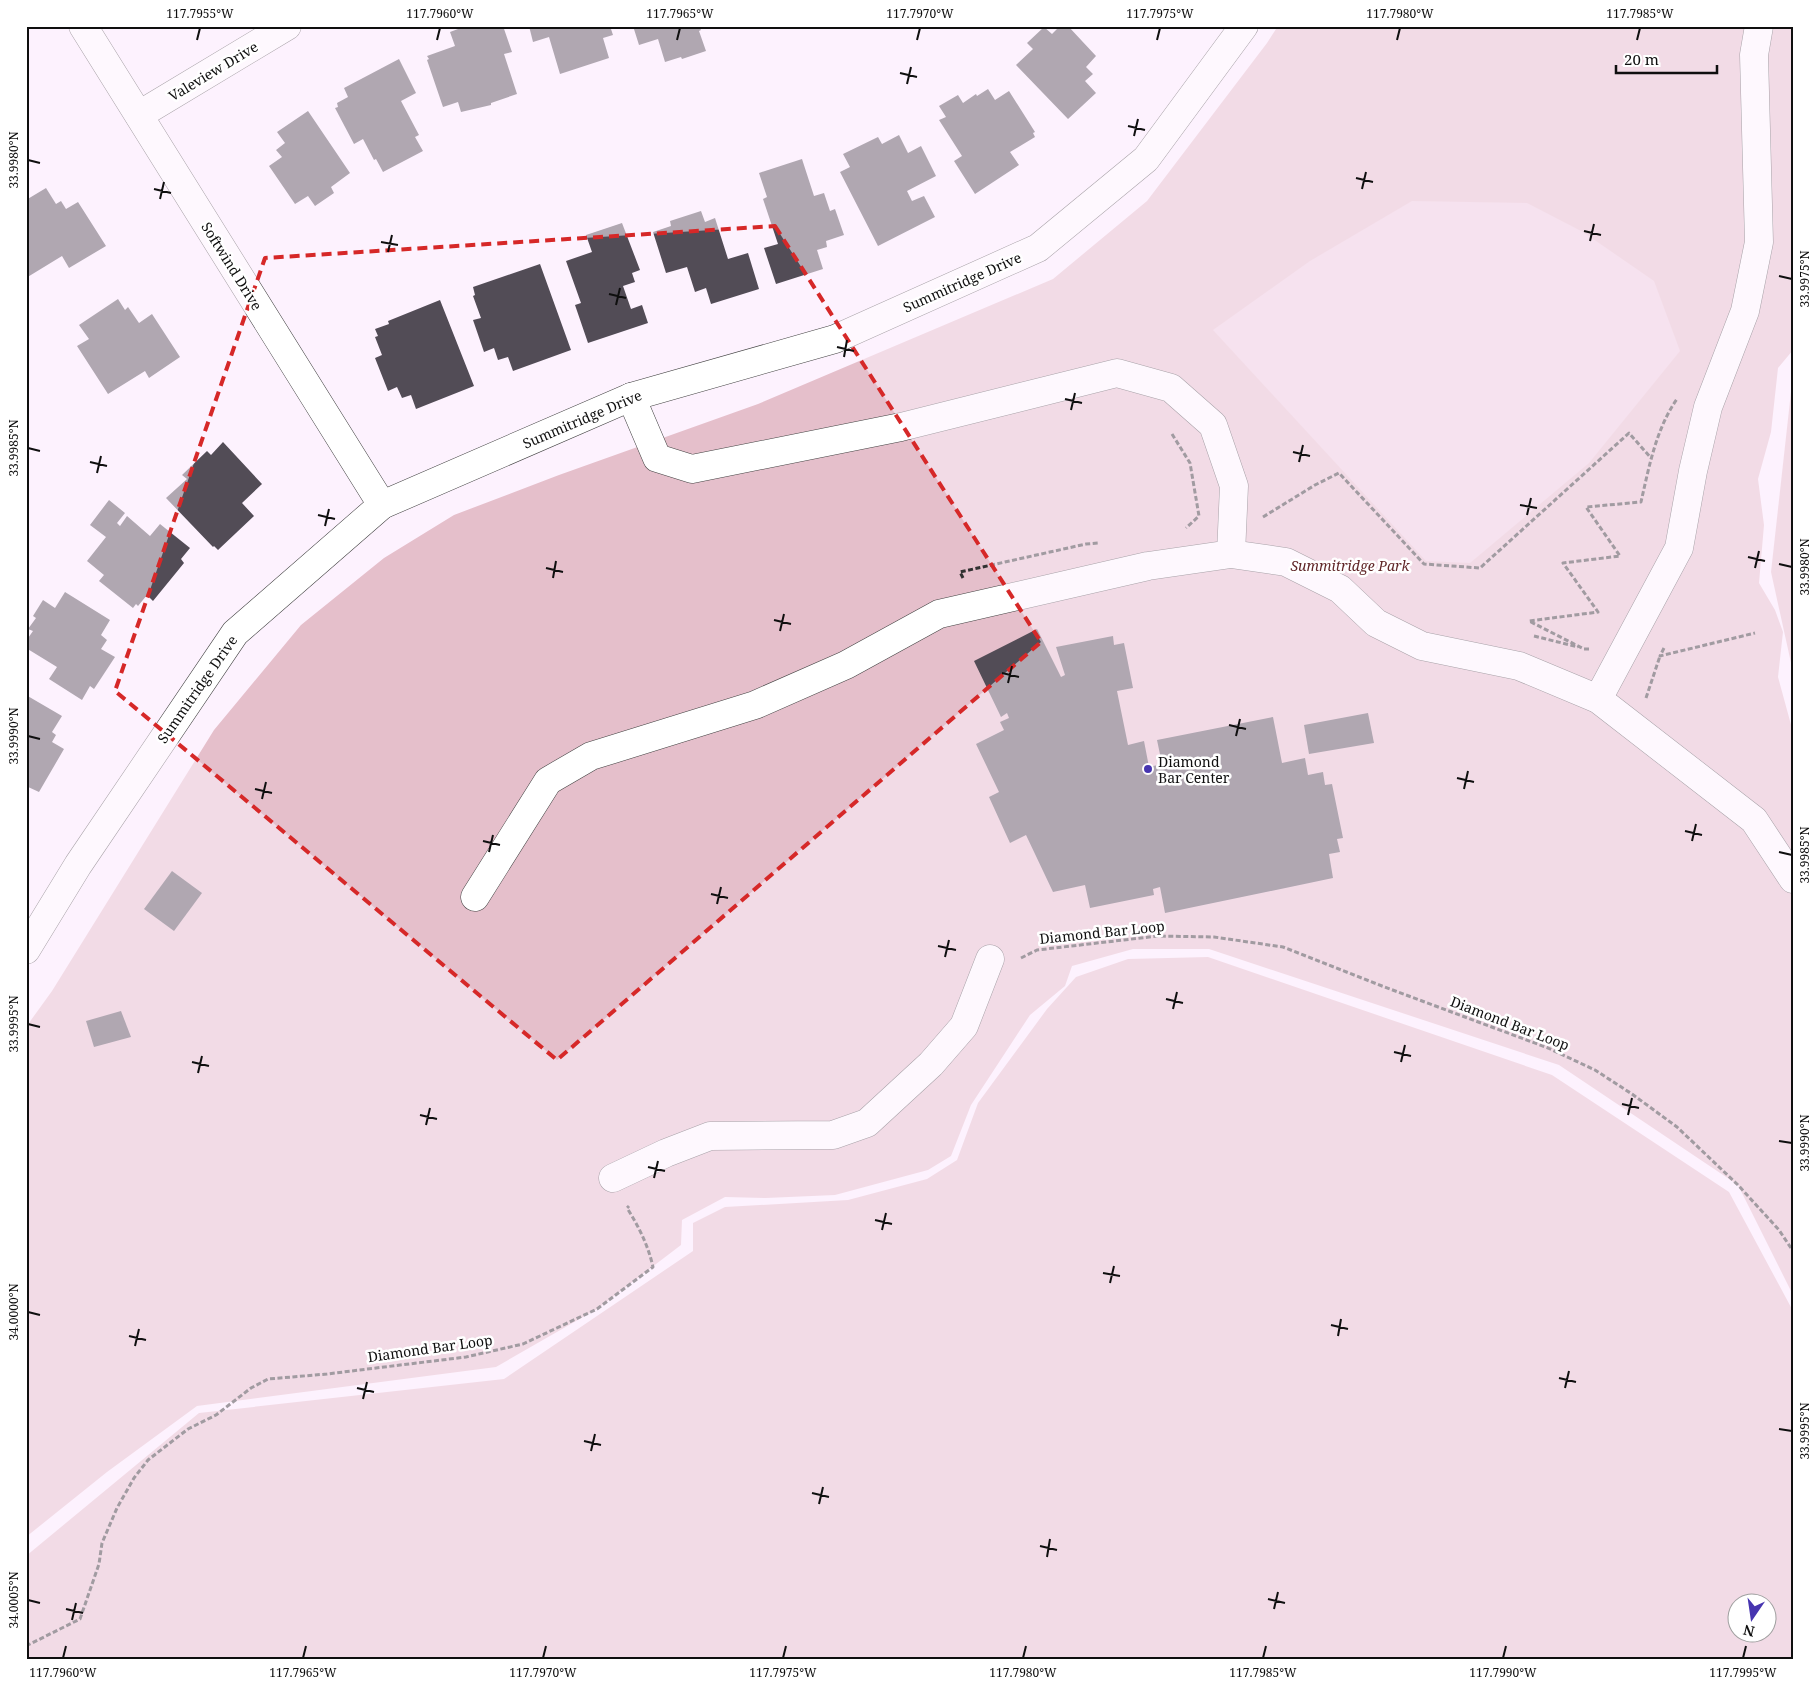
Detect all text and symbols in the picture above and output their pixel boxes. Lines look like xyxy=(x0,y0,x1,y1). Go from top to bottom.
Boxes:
text: 117.7955°W xyxy=(166,5,234,22)
text: 117.7960°W xyxy=(406,5,474,22)
text: 117.7965°W xyxy=(646,5,714,22)
text: 117.7970°W xyxy=(886,5,954,22)
text: 117.7975°W xyxy=(1126,5,1194,22)
text: 117.7980°W xyxy=(1366,5,1434,22)
text: 117.7985°W xyxy=(1606,5,1674,22)
street label: Valeview Drive xyxy=(165,37,261,105)
scale bar xyxy=(1616,42,1718,74)
text: 20 m xyxy=(1624,49,1659,69)
text: 33.9980°N xyxy=(5,131,22,189)
street label: Softwind Drive xyxy=(197,218,267,314)
street label: Summitridge Drive xyxy=(900,247,1024,317)
text: 33.9975°N xyxy=(1796,250,1813,308)
street label: Summitridge Drive xyxy=(520,385,644,453)
text: 33.9985°N xyxy=(5,419,22,477)
text: 33.9980°N xyxy=(1796,538,1813,596)
park label: Summitridge Park xyxy=(1290,556,1411,575)
street label: Summitridge Drive xyxy=(153,631,241,747)
text: 33.9990°N xyxy=(5,707,22,765)
place label: Diamond Bar Center xyxy=(1158,752,1230,787)
marker: Diamond Bar Center xyxy=(1142,763,1154,775)
text: 33.9985°N xyxy=(1796,826,1813,884)
street label: Diamond Bar Loop xyxy=(1038,916,1166,948)
street label: Diamond Bar Loop xyxy=(1448,992,1572,1054)
text: 33.9995°N xyxy=(5,995,22,1053)
text: 33.9990°N xyxy=(1796,1114,1813,1172)
text: 34.0000°N xyxy=(5,1283,22,1341)
street label: Diamond Bar Loop xyxy=(366,1330,494,1366)
text: 33.9995°N xyxy=(1796,1402,1813,1460)
text: 34.0005°N xyxy=(5,1571,22,1629)
north arrow xyxy=(1726,1594,1776,1644)
text: N xyxy=(1741,1621,1756,1642)
text: 117.7960°W xyxy=(29,1664,97,1681)
text: 117.7965°W xyxy=(269,1664,337,1681)
text: 117.7970°W xyxy=(509,1664,577,1681)
text: 117.7975°W xyxy=(749,1664,817,1681)
text: 117.7980°W xyxy=(989,1664,1057,1681)
text: 117.7985°W xyxy=(1229,1664,1297,1681)
text: 117.7990°W xyxy=(1469,1664,1537,1681)
text: 117.7995°W xyxy=(1709,1664,1777,1681)

